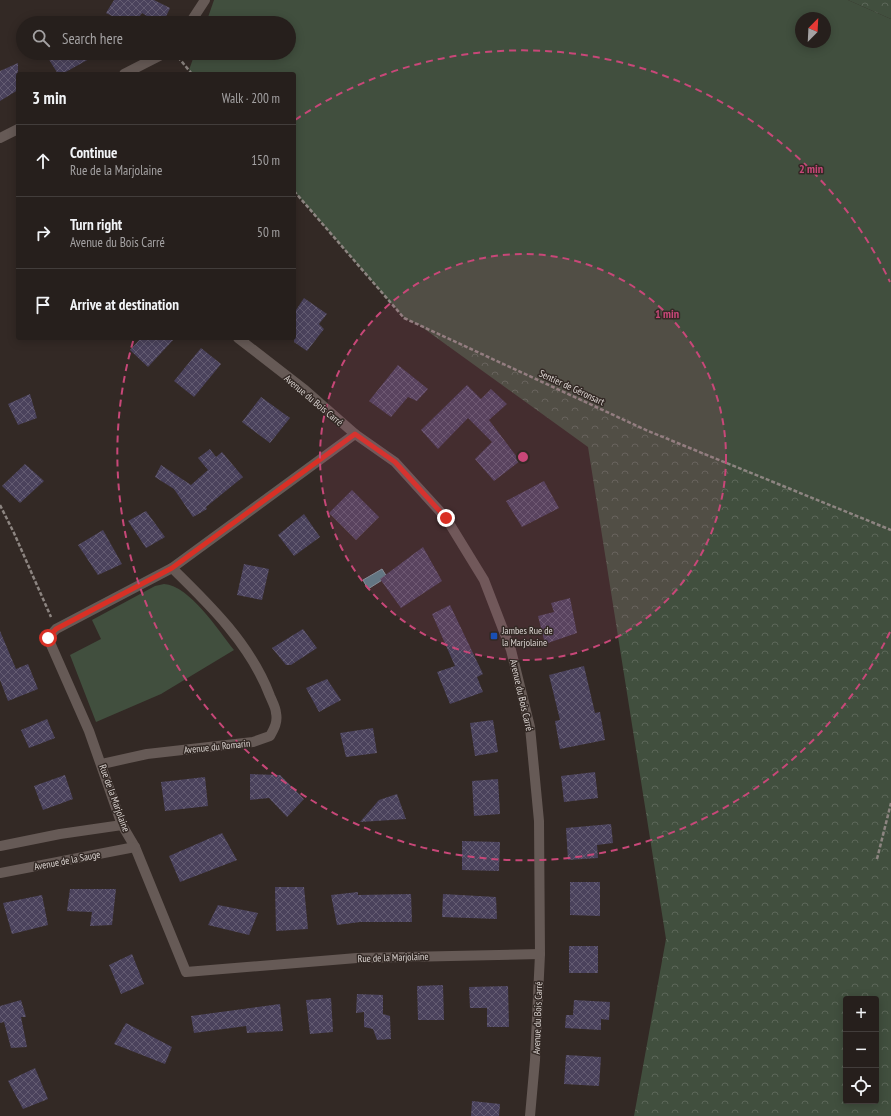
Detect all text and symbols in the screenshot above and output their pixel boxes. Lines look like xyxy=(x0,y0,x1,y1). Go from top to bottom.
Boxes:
north arrow xyxy=(795,12,831,48)
search box xyxy=(16,16,296,60)
icon: search xyxy=(30,27,52,49)
text: Search here xyxy=(62,29,123,48)
text: 3 min xyxy=(32,87,66,109)
text: Walk · 200 m xyxy=(222,90,280,107)
text: Continue xyxy=(70,143,117,162)
icon: ahead xyxy=(32,150,54,172)
text: 150 m xyxy=(251,152,280,169)
text: 2 min xyxy=(799,161,823,176)
text: Rue de la Marjolaine xyxy=(70,162,162,179)
text: Turn right xyxy=(70,215,122,234)
icon: right xyxy=(32,222,54,244)
text: 50 m xyxy=(257,224,280,241)
text: Avenue du Bois Carré xyxy=(70,234,165,251)
icon: arrive xyxy=(32,294,54,316)
text: Arrive at destination xyxy=(70,295,179,314)
text: 1 min xyxy=(655,306,679,321)
street label: Sentier de Géronsart xyxy=(537,367,607,408)
street label: Avenue du Bois Carré xyxy=(282,372,346,429)
centre of rings xyxy=(516,450,530,464)
route end xyxy=(437,509,455,527)
place label: Jambes Rue de la Marjolaine xyxy=(501,624,553,649)
route start xyxy=(39,629,57,647)
marker: Jambes Rue de la Marjolaine xyxy=(489,631,499,641)
street label: Avenue du Bois Carré xyxy=(507,658,536,732)
street label: Avenue du Romarin xyxy=(183,737,251,756)
street label: Rue de la Marjolaine xyxy=(96,763,133,834)
street label: Avenue de la Sauge xyxy=(33,848,101,873)
street label: Rue de la Marjolaine xyxy=(357,950,429,965)
street label: Avenue du Bois Carré xyxy=(530,981,545,1055)
map controls xyxy=(843,996,879,1104)
button: + xyxy=(843,996,879,1032)
button: − xyxy=(843,1032,879,1068)
button: locate xyxy=(843,1068,879,1104)

